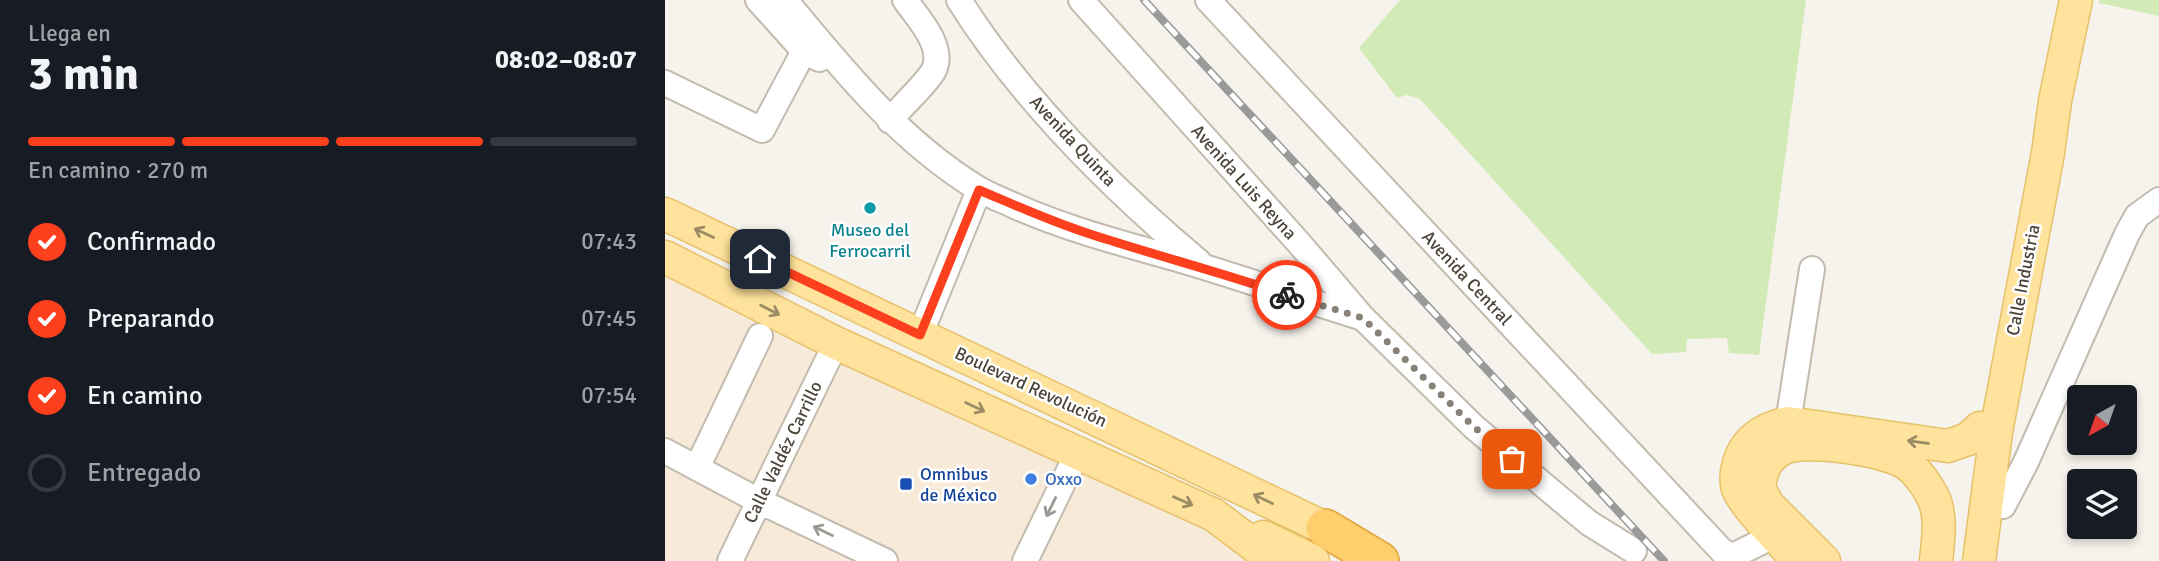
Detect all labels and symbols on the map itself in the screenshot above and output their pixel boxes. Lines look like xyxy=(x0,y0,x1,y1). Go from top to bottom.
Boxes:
street label: Avenida Quinta xyxy=(1025,91,1121,191)
street label: Avenida Luis Reyna xyxy=(1187,120,1301,244)
marker: Museo del Ferrocarril xyxy=(862,200,878,216)
place label: Museo del Ferrocarril xyxy=(829,219,911,262)
street label: Calle Industria xyxy=(2001,223,2045,337)
one-way arrow xyxy=(694,225,715,239)
street label: Avenida Central xyxy=(1417,226,1517,330)
pin xyxy=(730,229,790,289)
courier xyxy=(1252,260,1322,330)
one-way arrow xyxy=(759,303,780,317)
street label: Boulevard Revolución xyxy=(951,342,1111,432)
street label: Calle Valdéz Carrillo xyxy=(739,377,827,527)
north arrow xyxy=(2067,385,2137,455)
one-way arrow xyxy=(964,401,986,414)
pin xyxy=(1482,429,1542,489)
one-way arrow xyxy=(1907,435,1930,448)
place label: Omnibus de México xyxy=(920,463,997,506)
place label: Oxxo xyxy=(1045,468,1082,490)
marker: Oxxo xyxy=(1023,471,1039,487)
marker: Omnibus de México xyxy=(898,476,914,492)
one-way arrow xyxy=(1253,491,1274,505)
one-way arrow xyxy=(1172,495,1193,508)
one-way arrow xyxy=(1043,496,1057,517)
one-way arrow xyxy=(813,524,834,538)

